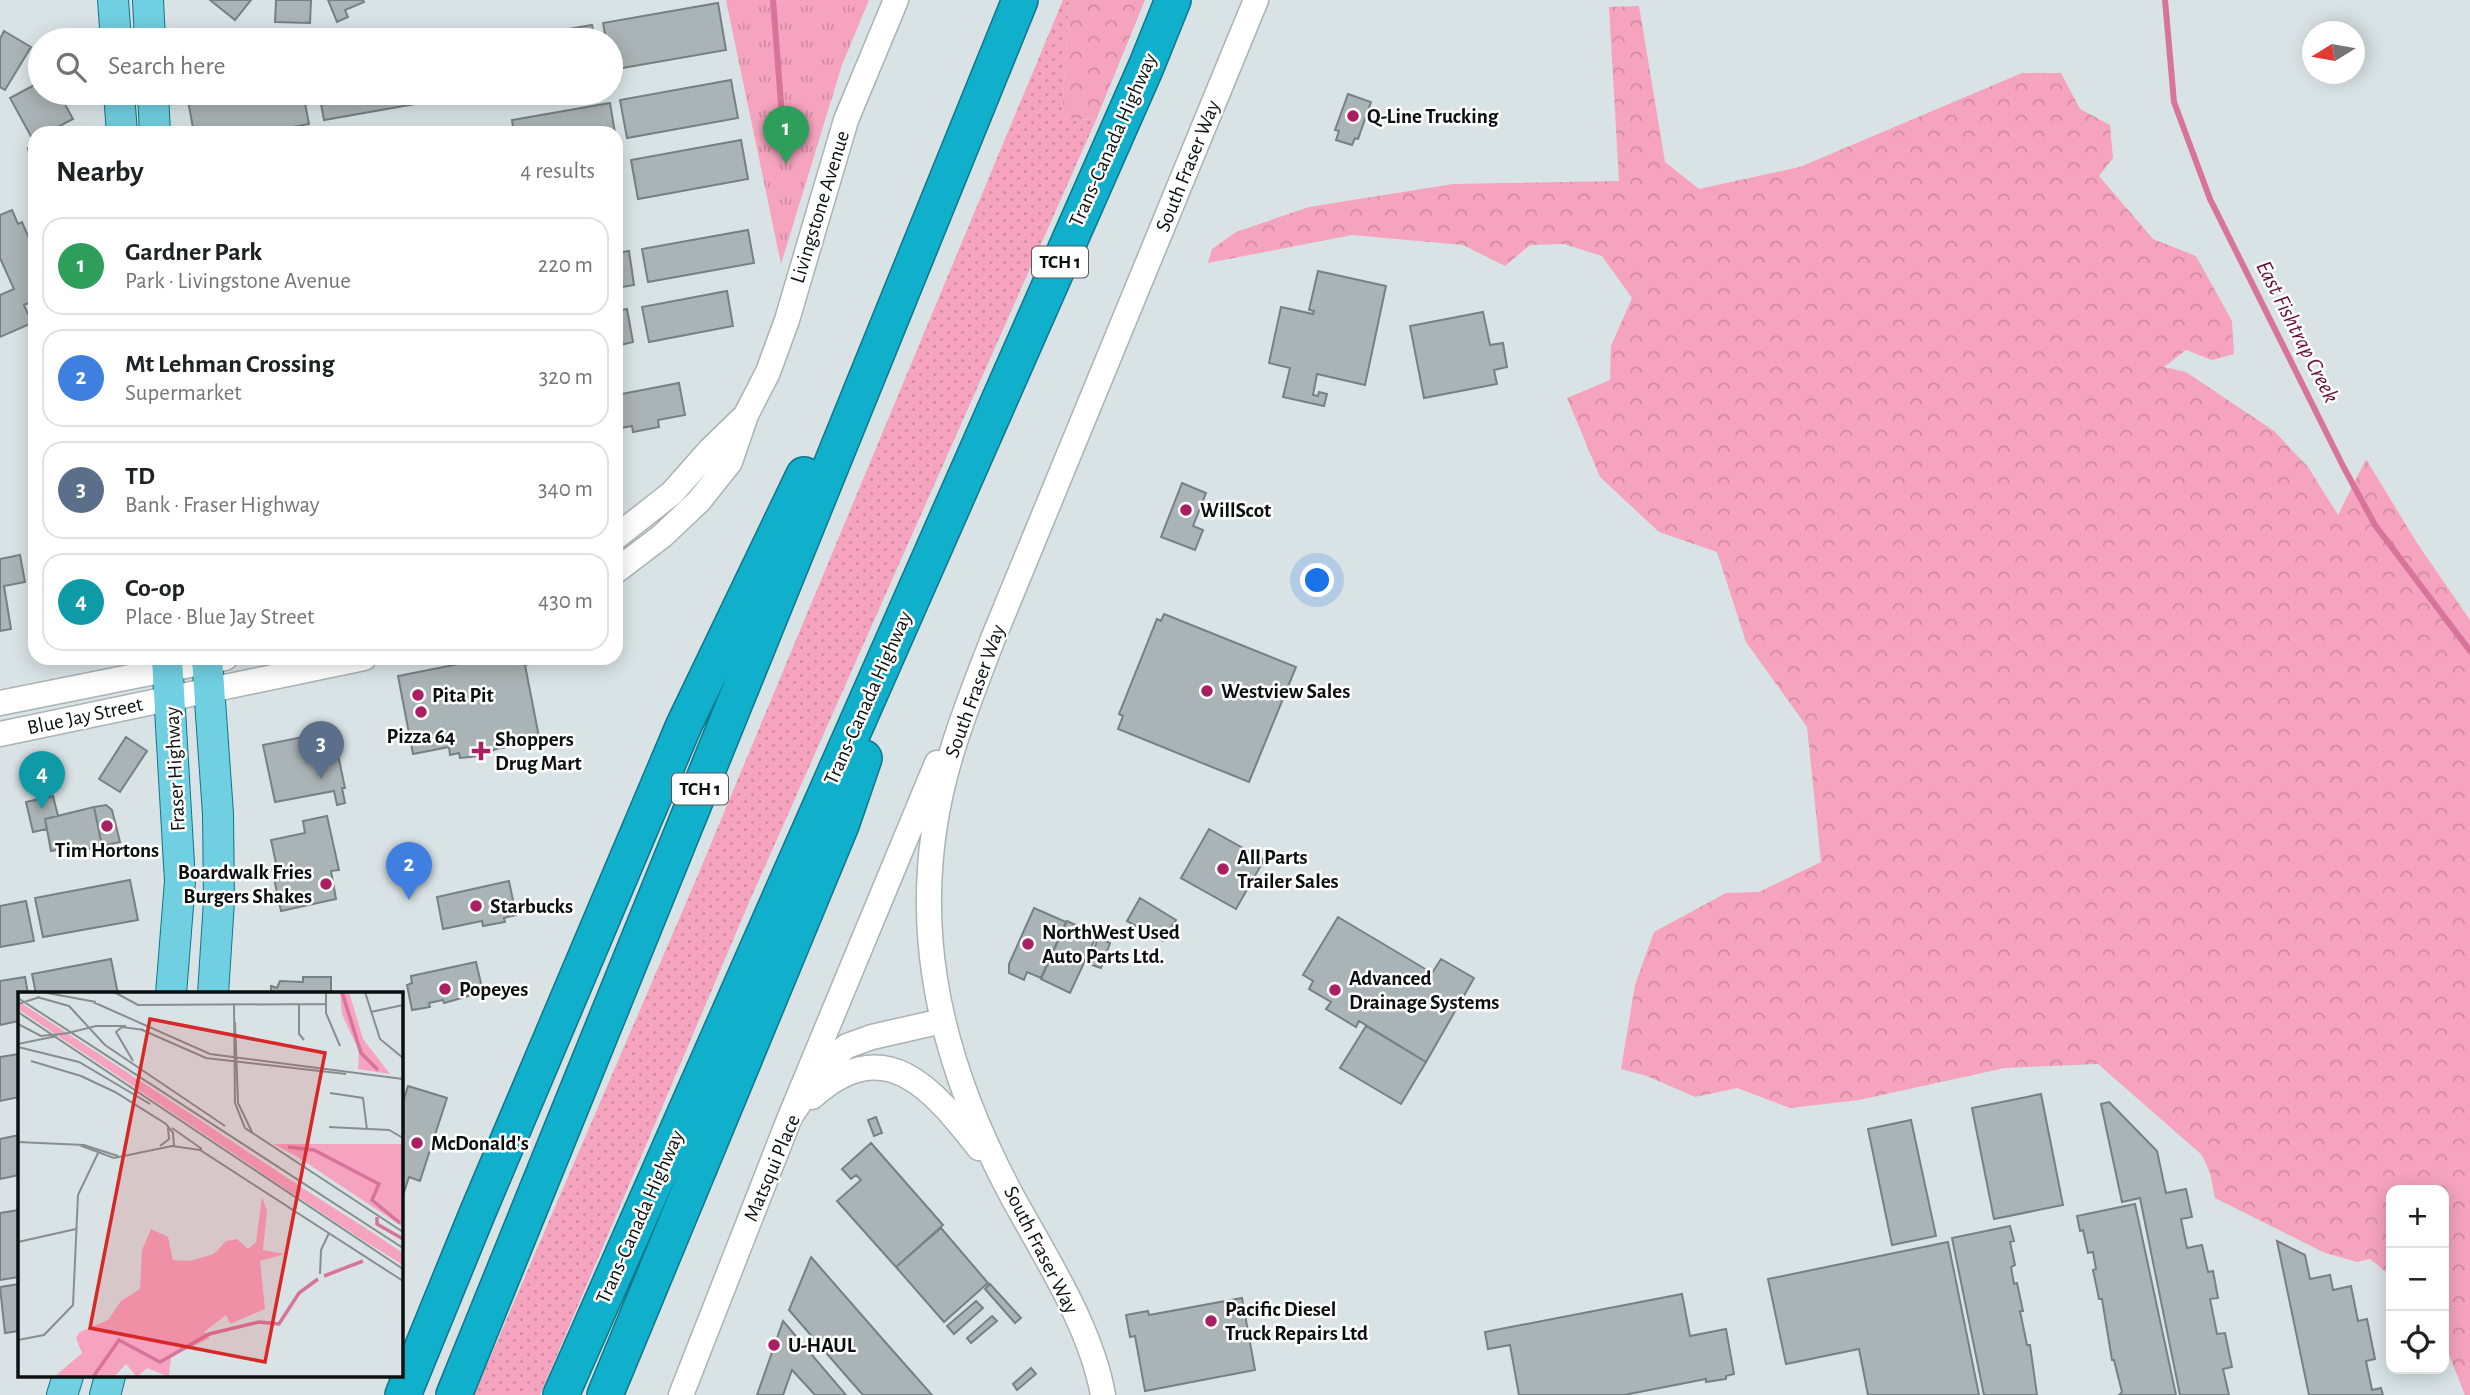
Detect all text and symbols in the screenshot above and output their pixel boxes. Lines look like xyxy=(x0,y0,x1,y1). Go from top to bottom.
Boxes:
north arrow xyxy=(2302,21,2365,84)
search box xyxy=(28,28,623,105)
icon: search xyxy=(52,48,90,86)
street label: Trans-Canada Highway xyxy=(1065,50,1161,230)
text: Search here xyxy=(108,53,226,79)
street label: South Fraser Way xyxy=(1152,97,1224,235)
pin: 1 xyxy=(763,106,809,164)
place label: Q-Line Trucking xyxy=(1367,106,1499,128)
marker: Q-Line Trucking xyxy=(1345,108,1361,124)
street label: Livingstone Avenue xyxy=(787,128,853,286)
text: Nearby xyxy=(56,157,144,187)
text: 4 results xyxy=(520,160,595,183)
text: Gardner Park xyxy=(125,239,262,265)
road number: TCH 1 xyxy=(1032,246,1088,278)
text: 1 xyxy=(77,254,85,277)
text: 220 m xyxy=(538,254,593,277)
water label: East Fishtrap Creek xyxy=(2251,257,2343,407)
text: Park · Livingstone Avenue xyxy=(125,270,351,293)
text: Mt Lehman Crossing xyxy=(125,351,334,377)
text: 2 xyxy=(76,366,86,389)
text: 320 m xyxy=(539,366,593,389)
text: Supermarket xyxy=(125,382,242,405)
text: TD xyxy=(125,463,155,489)
text: 3 xyxy=(76,478,86,501)
text: 340 m xyxy=(538,478,593,501)
text: Bank · Fraser Highway xyxy=(125,494,320,517)
place label: WillScot xyxy=(1200,500,1271,521)
marker: WillScot xyxy=(1178,502,1194,518)
your location xyxy=(1300,563,1334,597)
text: Co-op xyxy=(125,575,185,601)
text: 4 xyxy=(75,590,87,613)
text: 430 m xyxy=(538,590,593,613)
text: Place · Blue Jay Street xyxy=(125,606,314,629)
street label: Trans-Canada Highway xyxy=(820,608,916,788)
street label: South Fraser Way xyxy=(941,622,1009,760)
place label: Westview Sales xyxy=(1221,681,1350,702)
marker: Westview Sales xyxy=(1199,683,1215,699)
place label: Pita Pit xyxy=(432,685,494,706)
marker: Pita Pit xyxy=(410,687,426,703)
street label: Blue Jay Street xyxy=(25,693,145,739)
marker: Pizza 64 xyxy=(413,704,429,720)
street label: Fraser Highway xyxy=(161,706,189,832)
pin: 3 xyxy=(298,721,344,779)
place label: Pizza 64 xyxy=(387,726,455,747)
place label: Shoppers Drug Mart xyxy=(495,729,582,774)
marker: Shoppers Drug Mart xyxy=(473,743,489,759)
pin: 4 xyxy=(19,751,65,809)
road number: TCH 1 xyxy=(672,774,728,804)
marker: Tim Hortons xyxy=(99,818,115,834)
place label: Tim Hortons xyxy=(55,840,159,861)
pin: 2 xyxy=(386,842,432,900)
place label: All Parts Trailer Sales xyxy=(1237,847,1339,892)
marker: All Parts Trailer Sales xyxy=(1215,861,1231,877)
place label: Boardwalk Fries Burgers Shakes xyxy=(178,862,312,907)
marker: Boardwalk Fries Burgers Shakes xyxy=(318,876,334,892)
place label: Starbucks xyxy=(490,896,573,917)
marker: Starbucks xyxy=(468,898,484,914)
place label: NorthWest Used Auto Parts Ltd. xyxy=(1042,922,1180,967)
marker: NorthWest Used Auto Parts Ltd. xyxy=(1020,936,1036,952)
place label: Advanced Drainage Systems xyxy=(1349,968,1499,1013)
place label: Popeyes xyxy=(459,979,528,1000)
marker: Popeyes xyxy=(437,981,453,997)
marker: Advanced Drainage Systems xyxy=(1327,982,1343,998)
inset map xyxy=(18,992,402,1378)
street label: Matsqui Place xyxy=(740,1111,804,1225)
street label: Trans-Canada Highway xyxy=(592,1127,688,1307)
place label: McDonald's xyxy=(431,1133,529,1154)
marker: McDonald's xyxy=(409,1135,425,1151)
street label: South Fraser Way xyxy=(1000,1183,1082,1317)
map controls xyxy=(2386,1185,2449,1374)
button: + xyxy=(2386,1185,2449,1248)
button: − xyxy=(2386,1248,2449,1311)
place label: Pacific Diesel Truck Repairs Ltd xyxy=(1225,1299,1368,1344)
button: locate xyxy=(2386,1311,2449,1374)
marker: Pacific Diesel Truck Repairs Ltd xyxy=(1203,1313,1219,1329)
place label: U-HAUL xyxy=(788,1335,857,1356)
marker: U-HAUL xyxy=(766,1337,782,1353)

